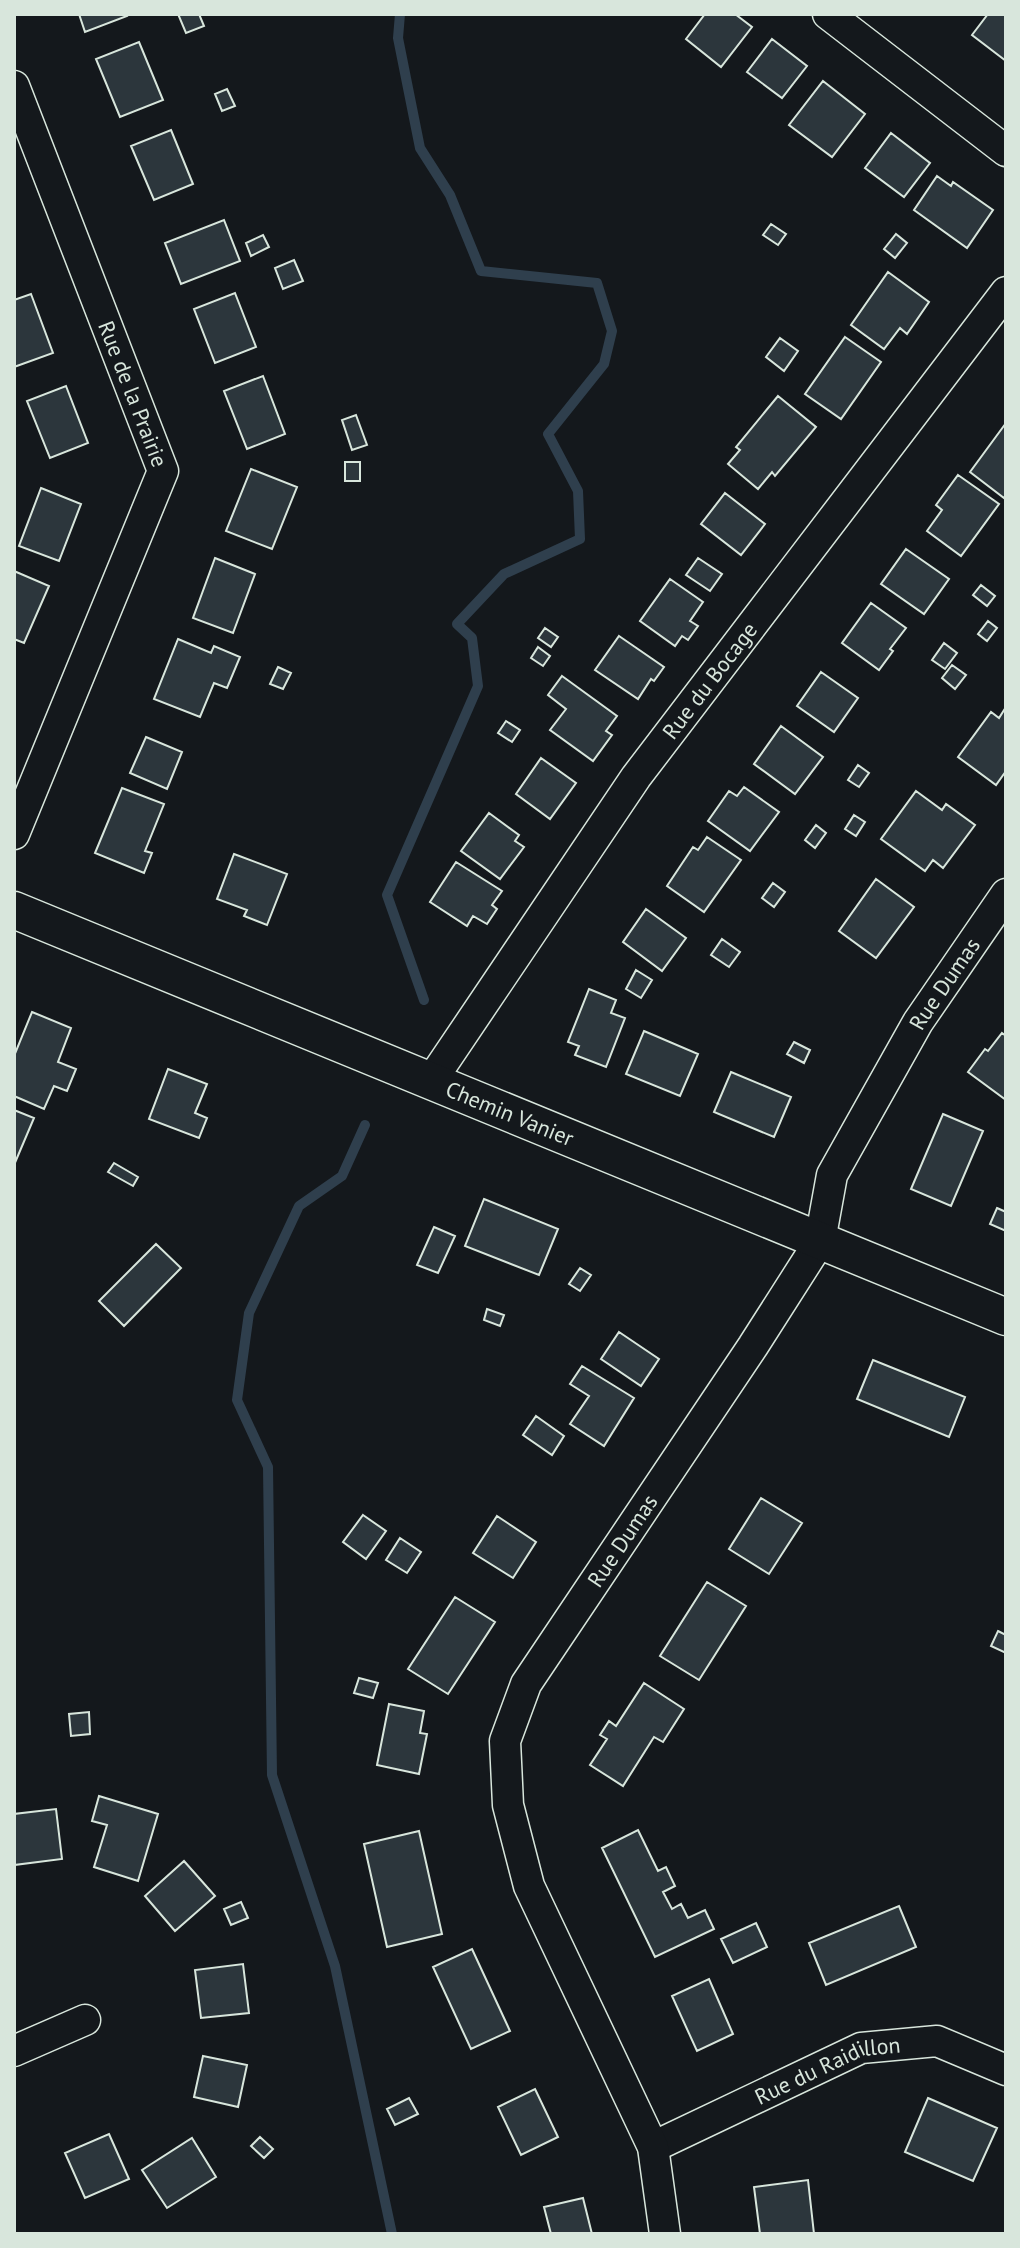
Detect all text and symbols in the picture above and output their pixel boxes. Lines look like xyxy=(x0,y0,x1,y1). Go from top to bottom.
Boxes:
street label: Rue de la Prairie xyxy=(92,317,174,471)
street label: Rue du Bocage xyxy=(656,616,763,745)
street label: Rue Dumas xyxy=(903,932,986,1035)
street label: Chemin Vanier xyxy=(442,1075,578,1152)
street label: Rue Dumas xyxy=(581,1489,664,1592)
street label: Rue du Raidillon xyxy=(750,2030,902,2111)

